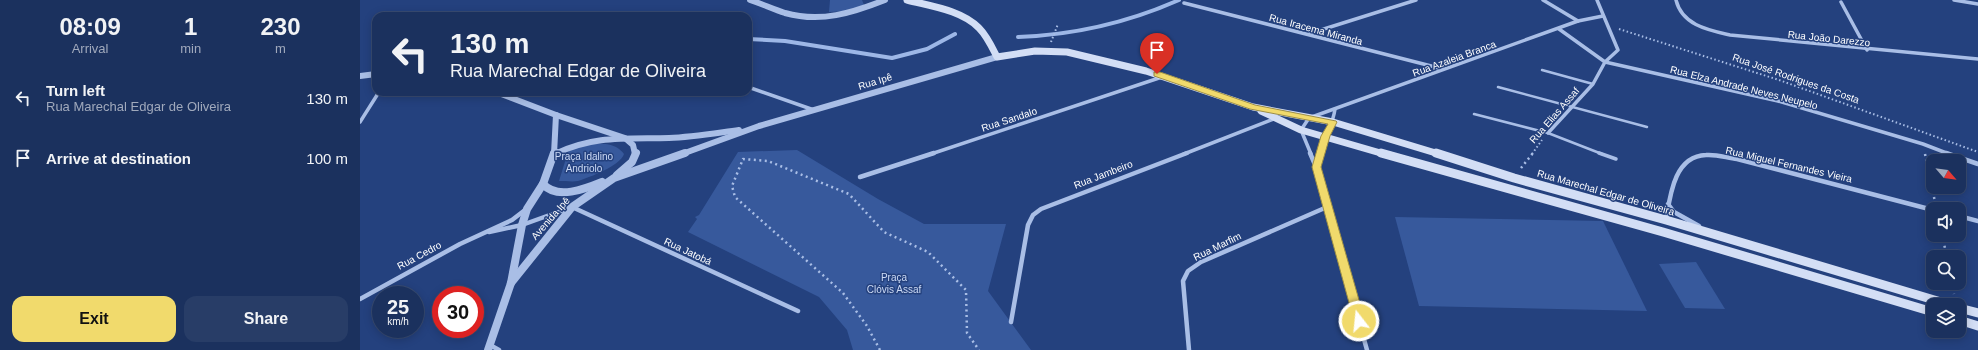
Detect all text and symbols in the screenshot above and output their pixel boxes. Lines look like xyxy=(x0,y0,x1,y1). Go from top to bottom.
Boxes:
street label: Rua Iracema Miranda xyxy=(1268,12,1364,47)
text: 08:09 xyxy=(59,13,121,40)
text: 1 xyxy=(184,13,197,40)
text: 230 xyxy=(261,13,301,40)
icon: left xyxy=(384,28,436,80)
text: 130 m xyxy=(450,28,529,59)
street label: Rua João Darezzo xyxy=(1787,29,1871,48)
pin xyxy=(1140,33,1174,74)
street label: Rua Azaleia Branca xyxy=(1411,38,1498,79)
icon: arrive xyxy=(1146,39,1168,61)
text: Arrival xyxy=(72,41,109,56)
text: min xyxy=(180,41,201,56)
text: m xyxy=(275,41,286,56)
street label: Rua José Rodrigues da Costa xyxy=(1731,52,1861,106)
text: Rua Marechal Edgar de Oliveira xyxy=(450,61,706,81)
street label: Rua Elza Andrade Neves Neupelo xyxy=(1669,64,1819,111)
street label: Rua Ipê xyxy=(857,71,894,92)
text: Turn left xyxy=(46,82,105,99)
street label: Rua Elias Assaf xyxy=(1527,85,1582,145)
icon: left xyxy=(12,87,34,109)
text: 130 m xyxy=(306,90,348,107)
text: Rua Marechal Edgar de Oliveira xyxy=(46,99,231,114)
street label: Rua Sandalo xyxy=(980,105,1039,134)
street label: Rua Miguel Fernandes Vieira xyxy=(1725,145,1854,184)
icon: arrive xyxy=(12,147,34,169)
text: Arrive at destination xyxy=(46,150,191,167)
text: 100 m xyxy=(306,150,348,167)
park label: Praça Idalino Andriolo xyxy=(555,151,614,174)
north arrow xyxy=(1926,154,1966,194)
map controls xyxy=(1926,154,1966,338)
street label: Rua Jambeiro xyxy=(1072,158,1135,191)
street label: Rua Marechal Edgar de Oliveira xyxy=(1536,168,1676,217)
street label: Avenida Ipê xyxy=(529,195,572,242)
button: sound xyxy=(1926,202,1966,242)
street label: Rua Marfim xyxy=(1192,230,1243,263)
street label: Rua Jatobá xyxy=(662,236,714,267)
street label: Rua Cedro xyxy=(395,239,444,272)
button: search xyxy=(1926,250,1966,290)
park label: Praça Clóvis Assaf xyxy=(867,272,921,295)
speed limit sign: 30 xyxy=(432,286,484,338)
button: Exit xyxy=(12,296,176,342)
button: Share xyxy=(184,296,348,342)
text: 25 xyxy=(387,296,409,318)
button: layers xyxy=(1926,298,1966,338)
position arrow xyxy=(1338,300,1380,342)
text: km/h xyxy=(387,316,409,327)

